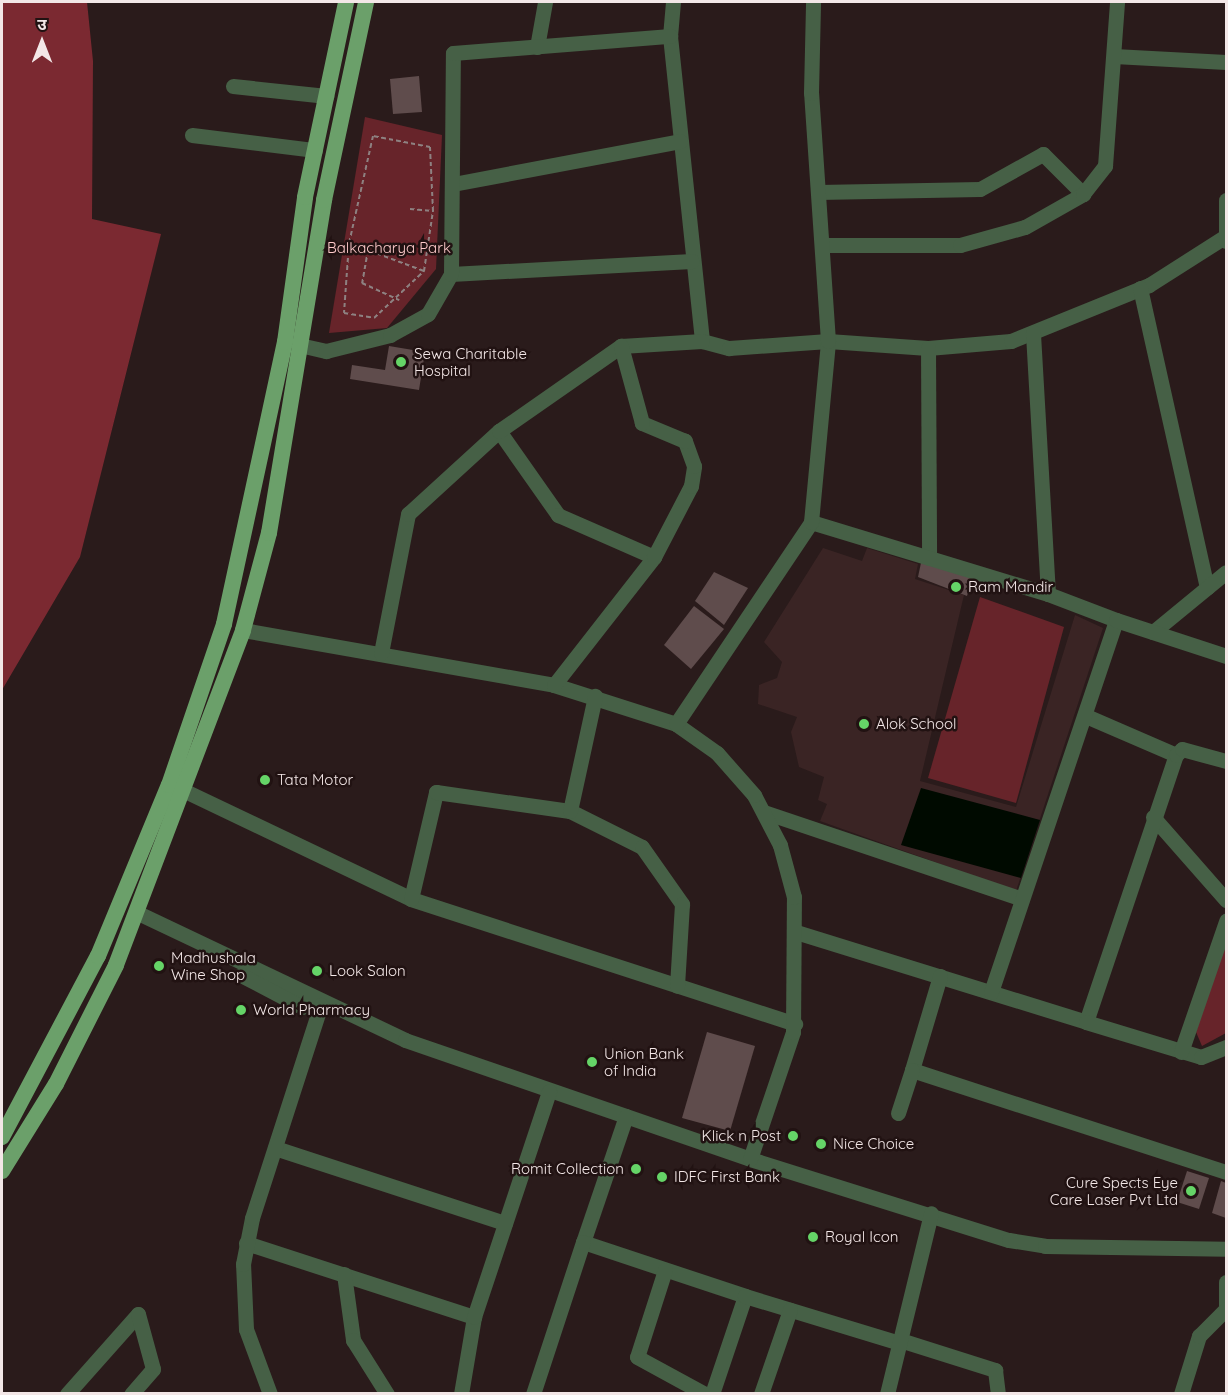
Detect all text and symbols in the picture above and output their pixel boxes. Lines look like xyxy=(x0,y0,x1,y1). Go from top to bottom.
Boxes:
north arrow xyxy=(12,12,72,72)
text: उ xyxy=(37,14,47,34)
park label: Balkacharya Park xyxy=(327,239,451,257)
place label: Sewa Charitable Hospital xyxy=(414,344,527,379)
marker: Sewa Charitable Hospital xyxy=(392,353,410,371)
place label: Ram Mandir xyxy=(968,578,1053,596)
marker: Ram Mandir xyxy=(949,580,963,594)
place label: Alok School xyxy=(876,715,956,733)
marker: Alok School xyxy=(857,717,871,731)
place label: Tata Motor xyxy=(277,771,353,789)
marker: Tata Motor xyxy=(258,773,272,787)
place label: Madhushala Wine Shop xyxy=(171,948,256,983)
marker: Madhushala Wine Shop xyxy=(152,959,166,973)
place label: Look Salon xyxy=(329,962,406,980)
marker: Look Salon xyxy=(310,964,324,978)
place label: World Pharmacy xyxy=(253,1001,370,1019)
marker: World Pharmacy xyxy=(234,1003,248,1017)
place label: Union Bank of India xyxy=(604,1044,684,1079)
marker: Union Bank of India xyxy=(585,1055,599,1069)
place label: Klick n Post xyxy=(702,1127,781,1145)
marker: Klick n Post xyxy=(786,1129,800,1143)
place label: Nice Choice xyxy=(833,1135,914,1153)
marker: Nice Choice xyxy=(814,1137,828,1151)
place label: Romit Collection xyxy=(511,1160,624,1178)
marker: Romit Collection xyxy=(629,1162,643,1176)
place label: IDFC First Bank xyxy=(674,1168,780,1186)
marker: IDFC First Bank xyxy=(655,1170,669,1184)
place label: Cure Spects Eye Care Laser Pvt Ltd xyxy=(1050,1173,1178,1208)
marker: Cure Spects Eye Care Laser Pvt Ltd xyxy=(1182,1182,1200,1200)
place label: Royal Icon xyxy=(825,1228,898,1246)
marker: Royal Icon xyxy=(806,1230,820,1244)

